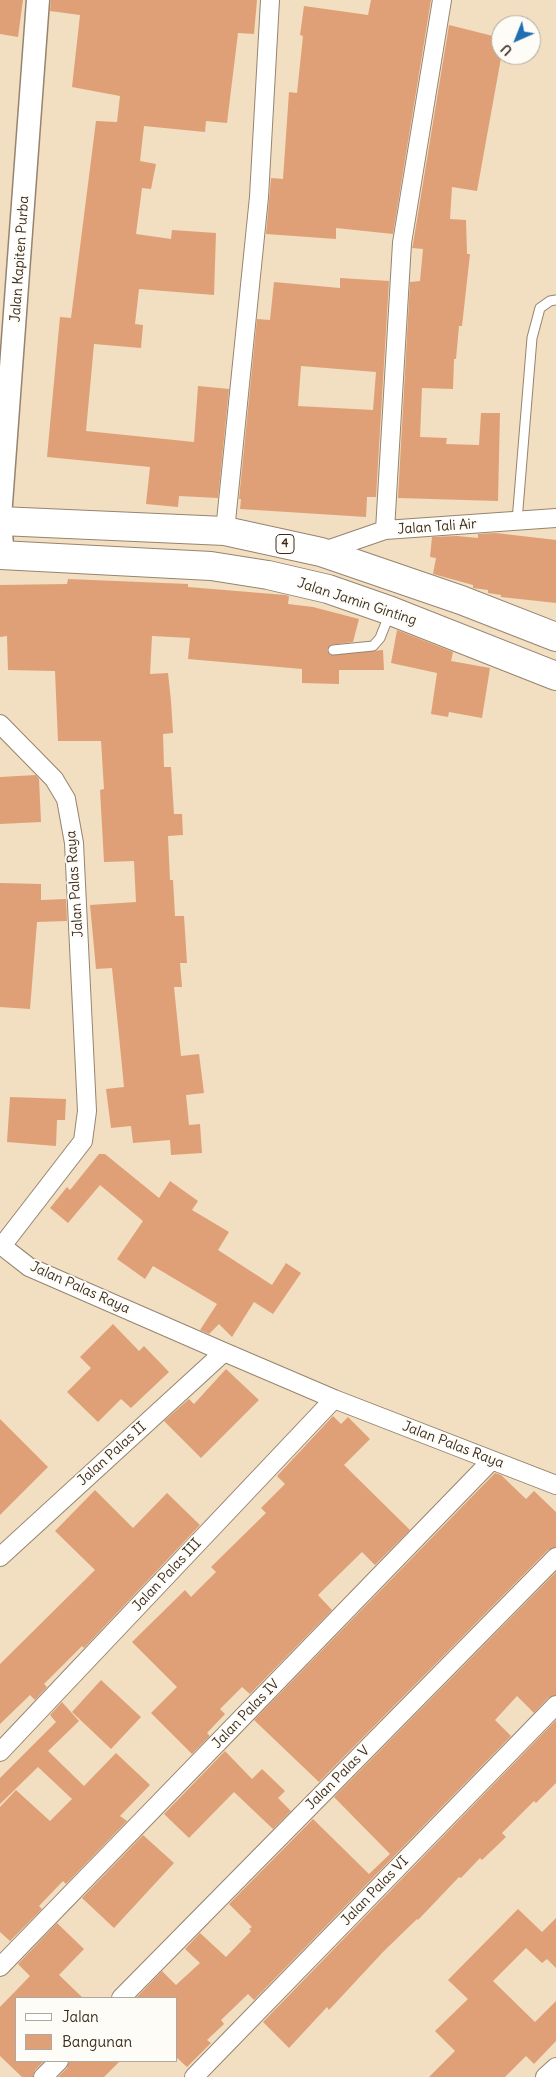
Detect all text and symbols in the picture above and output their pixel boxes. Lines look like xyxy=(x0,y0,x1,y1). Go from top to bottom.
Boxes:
north arrow xyxy=(491,15,541,65)
text: U xyxy=(497,40,516,60)
street label: Jalan Kapiten Purba xyxy=(7,195,33,323)
street label: Jalan Tali Air xyxy=(397,516,477,538)
road number: 4 xyxy=(276,534,294,554)
street label: Jalan Jamin Ginting xyxy=(295,575,419,629)
street label: Jalan Palas Raya xyxy=(63,830,87,938)
street label: Jalan Palas Raya xyxy=(28,1259,132,1317)
street label: Jalan Palas Raya xyxy=(400,1418,506,1472)
street label: Jalan Palas II xyxy=(74,1419,150,1489)
street label: Jalan Palas III xyxy=(129,1535,205,1615)
street label: Jalan Palas IV xyxy=(209,1676,283,1752)
street label: Jalan Palas V xyxy=(303,1743,373,1813)
street label: Jalan Palas VI xyxy=(338,1853,412,1929)
legend xyxy=(15,1997,178,2062)
text: Jalan xyxy=(62,2007,99,2026)
text: Bangunan xyxy=(62,2032,132,2051)

